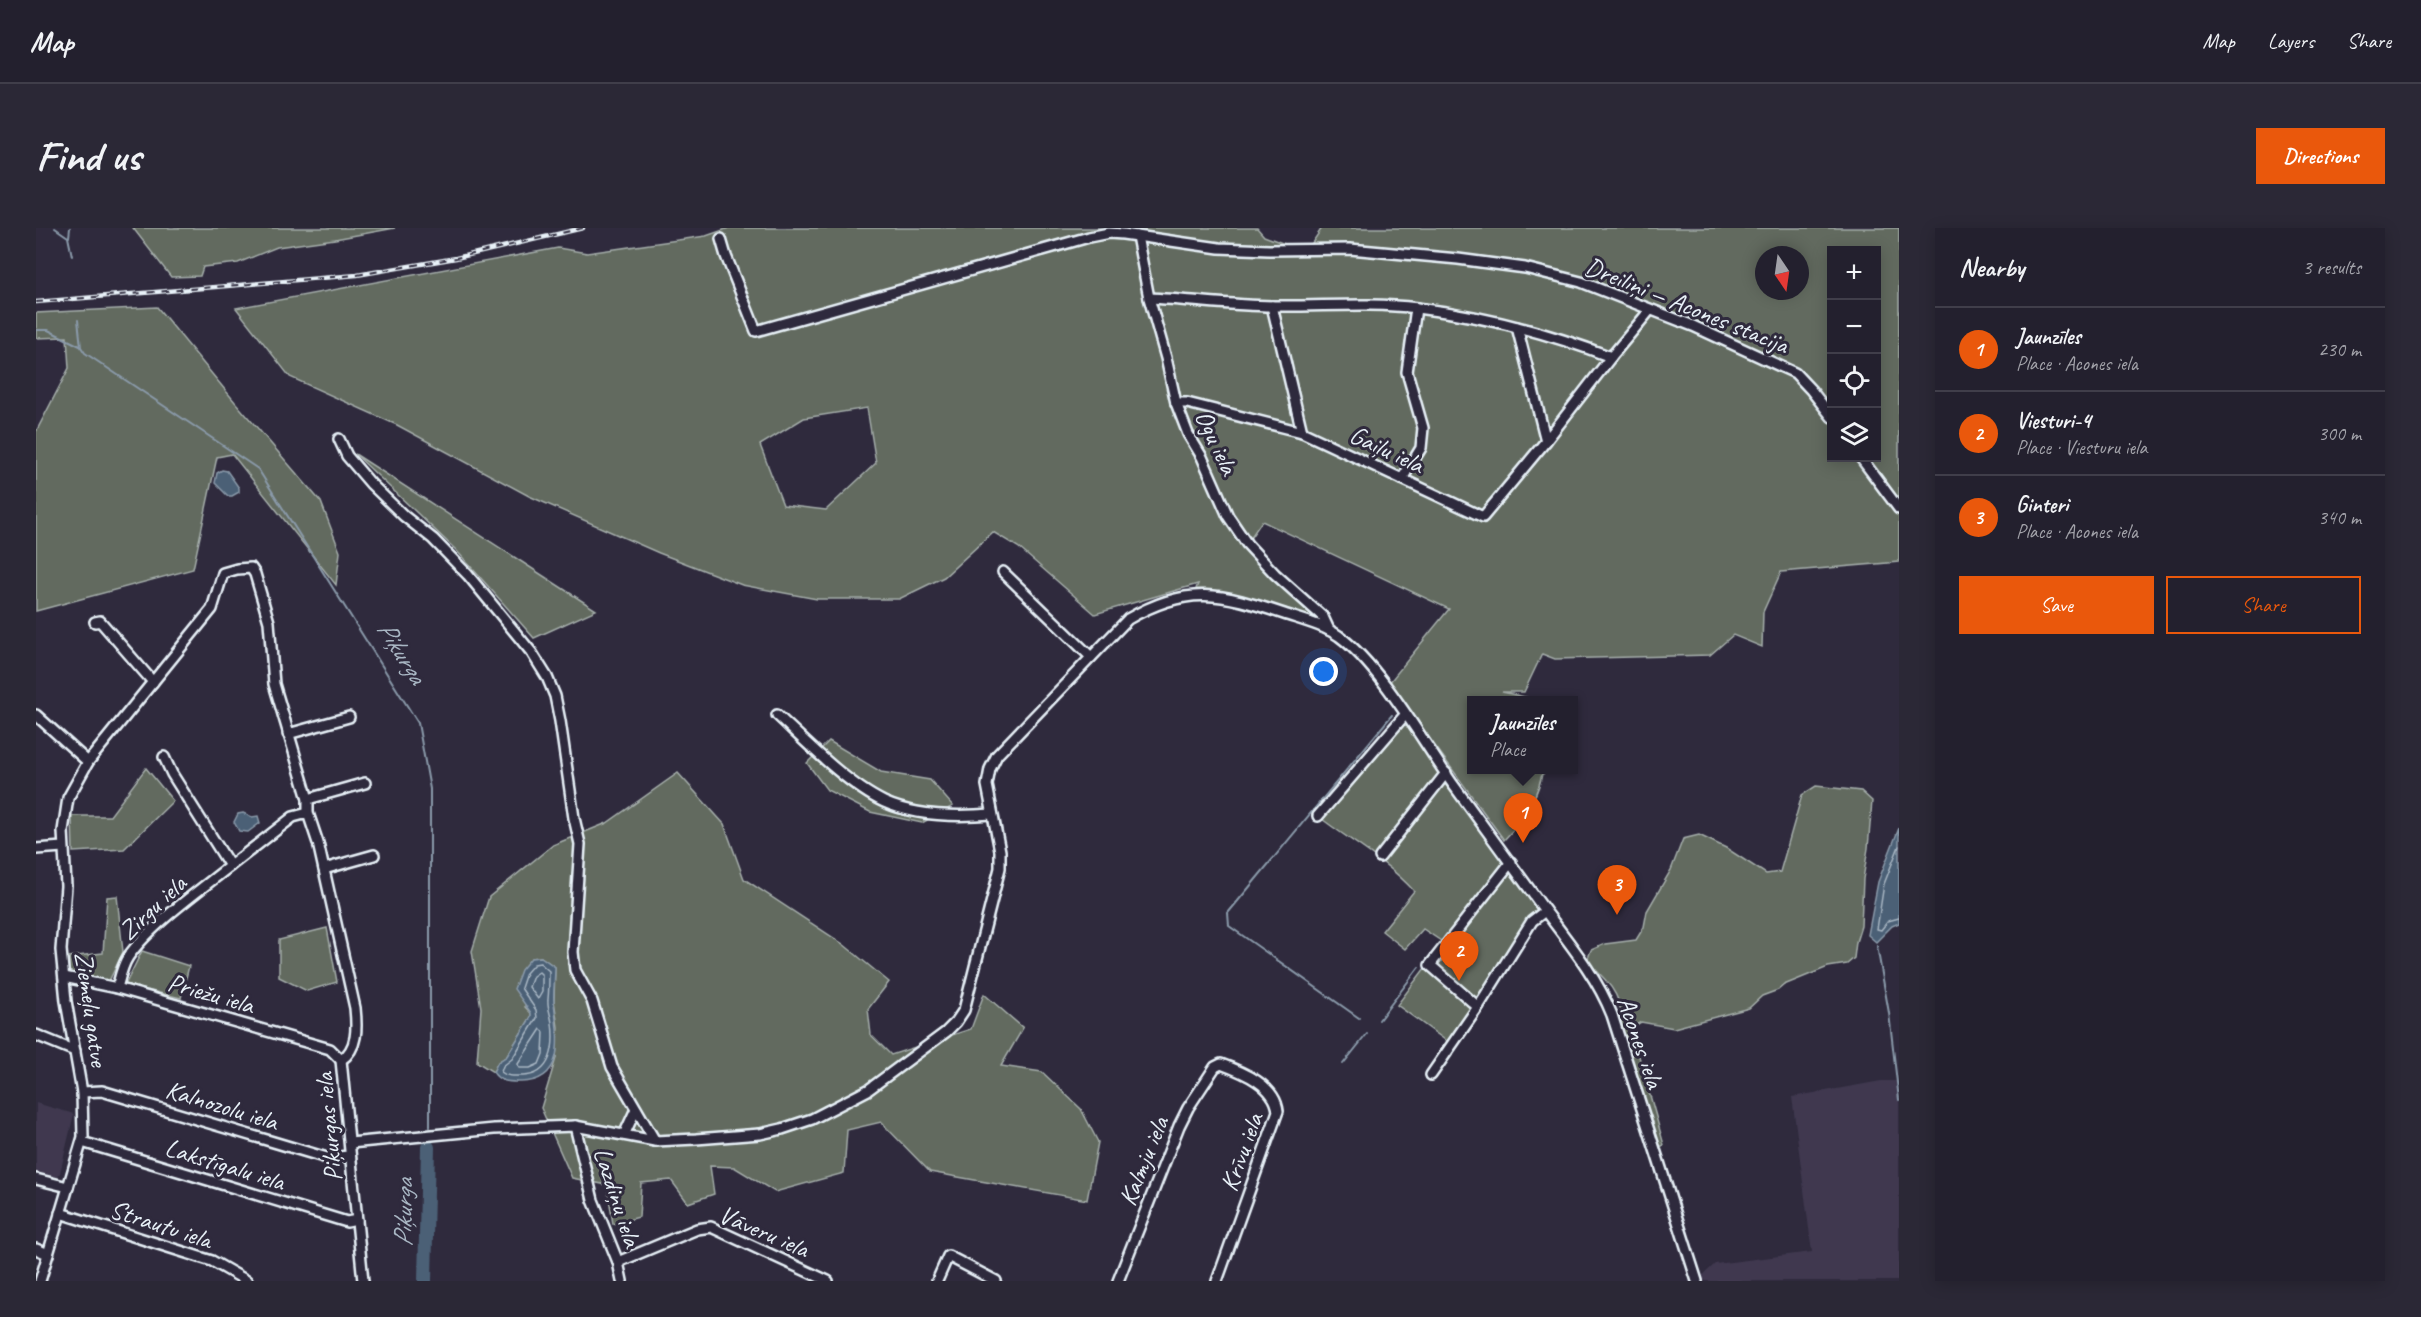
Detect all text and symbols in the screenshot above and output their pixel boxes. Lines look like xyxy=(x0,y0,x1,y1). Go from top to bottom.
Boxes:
text: Map xyxy=(30,24,73,59)
text: Map xyxy=(2202,28,2235,54)
text: Layers xyxy=(2268,28,2314,54)
text: Share xyxy=(2347,28,2391,54)
button: Directions xyxy=(2256,128,2385,184)
text: Find us xyxy=(36,130,141,183)
north arrow xyxy=(1755,246,1809,300)
map controls xyxy=(1827,246,1881,462)
button: + xyxy=(1827,246,1881,300)
street label: Dreiliņi — Acones stacija xyxy=(1580,250,1795,362)
text: Nearby xyxy=(1959,251,2024,284)
text: 3 results xyxy=(2302,255,2361,280)
button: − xyxy=(1827,300,1881,354)
text: Jaunzīles xyxy=(2016,323,2081,351)
text: 1 xyxy=(1974,337,1983,362)
text: 230 m xyxy=(2318,337,2361,362)
text: Place · Acones iela xyxy=(2016,351,2138,376)
button: locate xyxy=(1827,354,1881,408)
street label: Ogu iela xyxy=(1187,405,1246,481)
text: Viesturi-4 xyxy=(2016,407,2091,435)
button: layers xyxy=(1827,408,1881,462)
street label: Gaiļu iela xyxy=(1344,418,1431,482)
text: 2 xyxy=(1974,421,1983,446)
text: 300 m xyxy=(2318,421,2361,446)
text: Place · Viesturu iela xyxy=(2016,435,2147,460)
text: Ginteri xyxy=(2016,491,2068,519)
text: 3 xyxy=(1974,505,1983,530)
text: 340 m xyxy=(2318,505,2361,530)
text: Place · Acones iela xyxy=(2016,519,2138,544)
button: Save xyxy=(1959,576,2154,634)
button: Share xyxy=(2166,576,2361,634)
water label: Piķurga xyxy=(370,614,436,692)
your location xyxy=(1309,657,1338,686)
popup xyxy=(1467,696,1578,774)
text: Jaunzīles xyxy=(1490,709,1555,737)
text: Place xyxy=(1490,737,1525,762)
pin: 1 xyxy=(1504,794,1542,843)
pin: 3 xyxy=(1598,866,1636,915)
street label: Zirgu iela xyxy=(111,867,194,947)
pin: 2 xyxy=(1440,932,1478,981)
street label: Ziemeļu gatve xyxy=(67,950,116,1070)
street label: Priežu iela xyxy=(164,965,259,1022)
street label: Acones iela xyxy=(1609,992,1672,1094)
street label: Piķurgas iela xyxy=(307,1070,350,1183)
street label: Kalnozolu iela xyxy=(162,1073,283,1139)
street label: Krīvu iela xyxy=(1212,1107,1271,1196)
street label: Kalmju iela xyxy=(1111,1110,1177,1211)
street label: Lakstīgalu iela xyxy=(161,1131,290,1199)
street label: Lazdiņu iela xyxy=(586,1143,650,1252)
water label: Piķurga xyxy=(385,1177,421,1247)
street label: Strautu iela xyxy=(106,1193,218,1257)
street label: Vāveru iela xyxy=(714,1198,815,1266)

